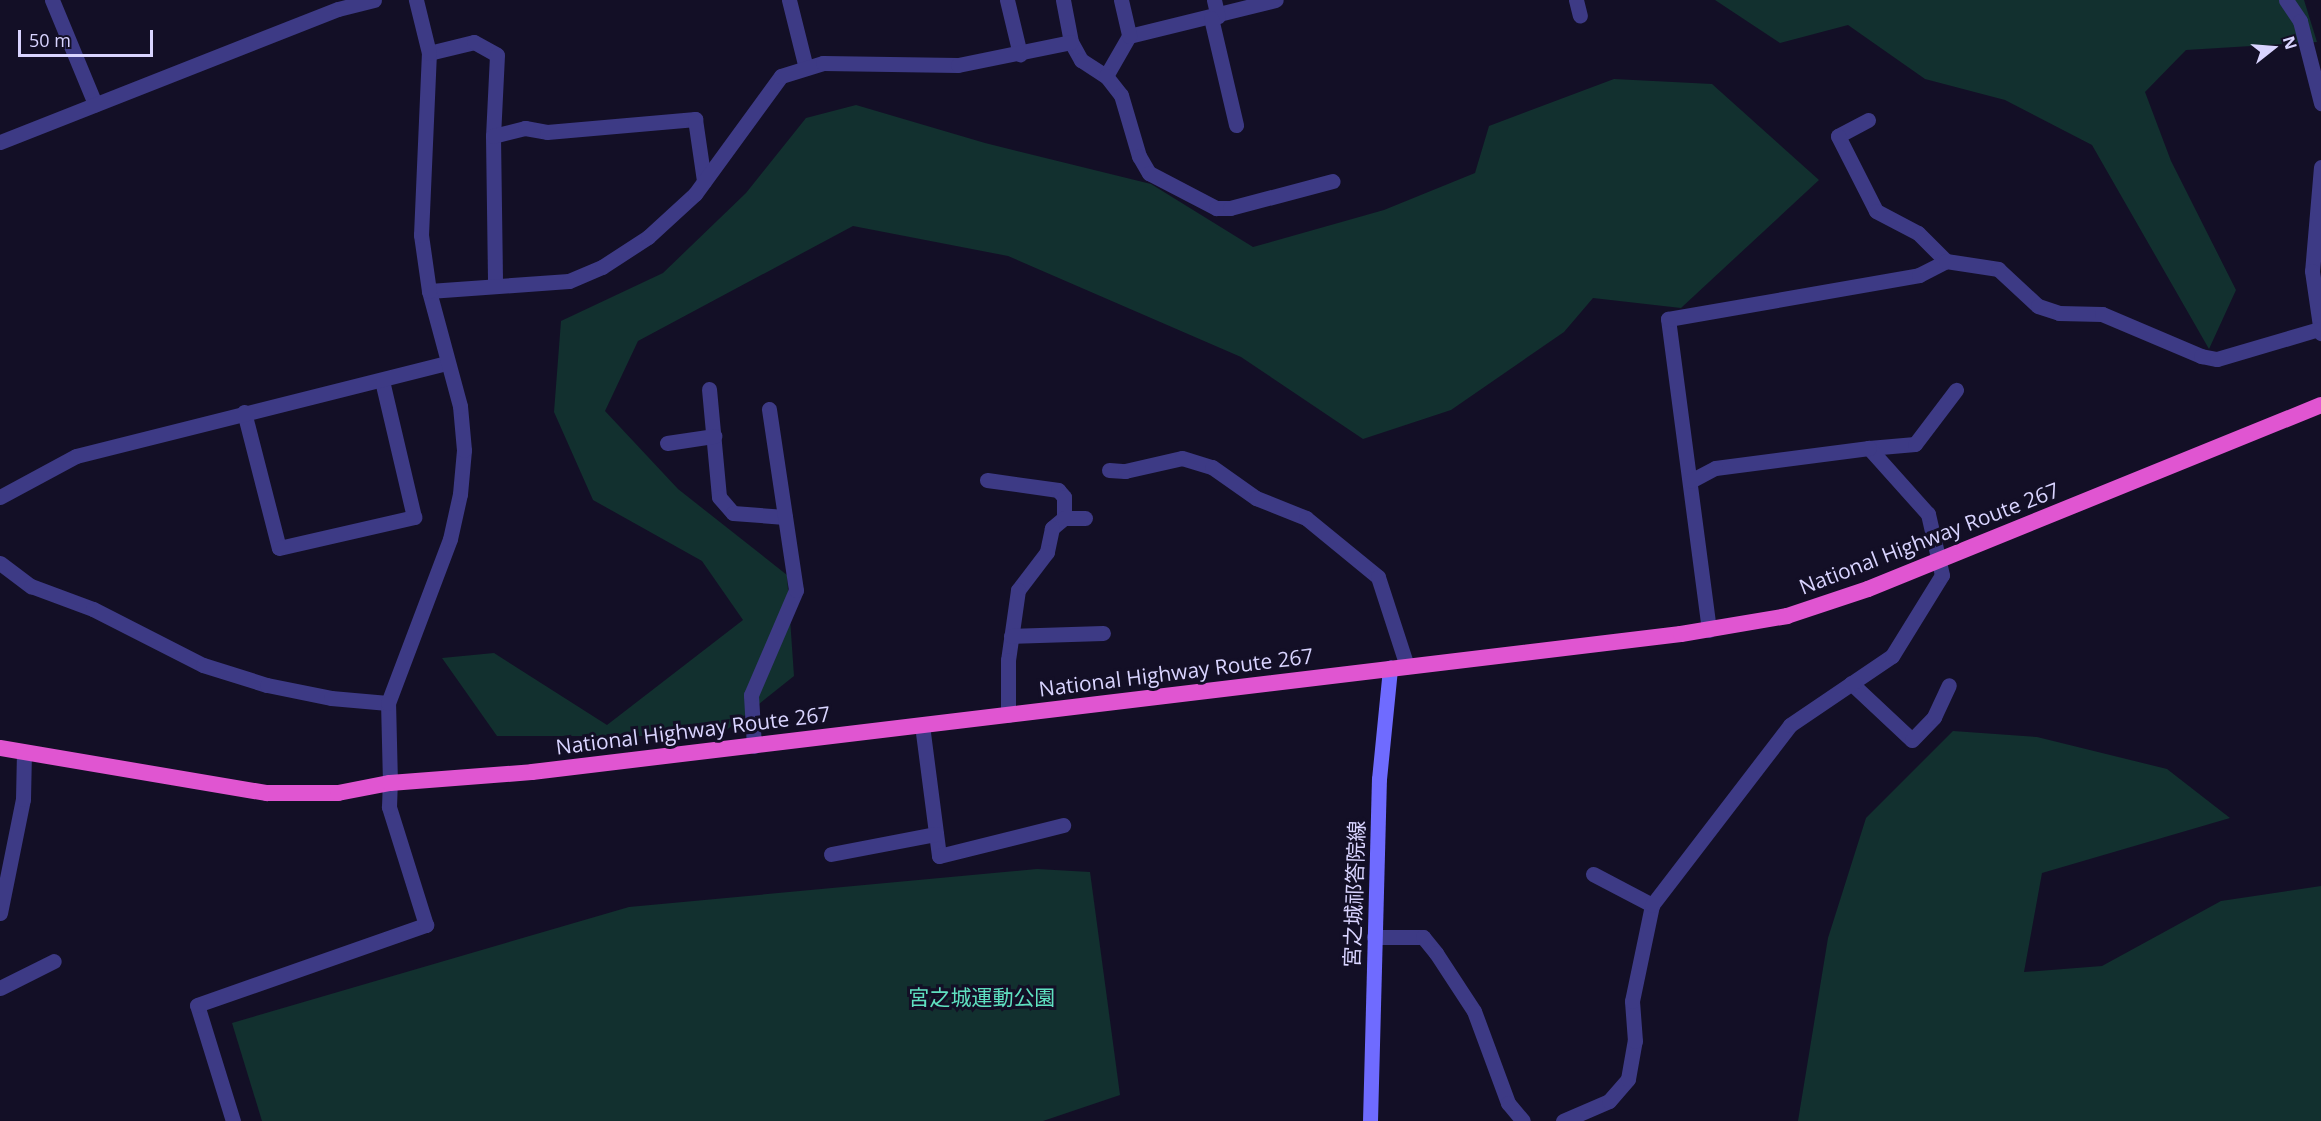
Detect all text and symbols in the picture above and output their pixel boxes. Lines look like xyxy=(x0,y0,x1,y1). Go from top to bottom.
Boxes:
scale bar xyxy=(21,18,156,56)
north arrow xyxy=(2243,18,2303,78)
text: 50 m xyxy=(29,28,71,52)
text: N xyxy=(2278,33,2303,52)
street label: National Highway Route 267 xyxy=(1795,477,2063,599)
street label: National Highway Route 267 xyxy=(1037,643,1315,701)
street label: National Highway Route 267 xyxy=(554,701,832,759)
street label: 宮之城祁答院線 xyxy=(1339,820,1369,968)
park label: 宮之城運動公園 xyxy=(909,984,1055,1010)

